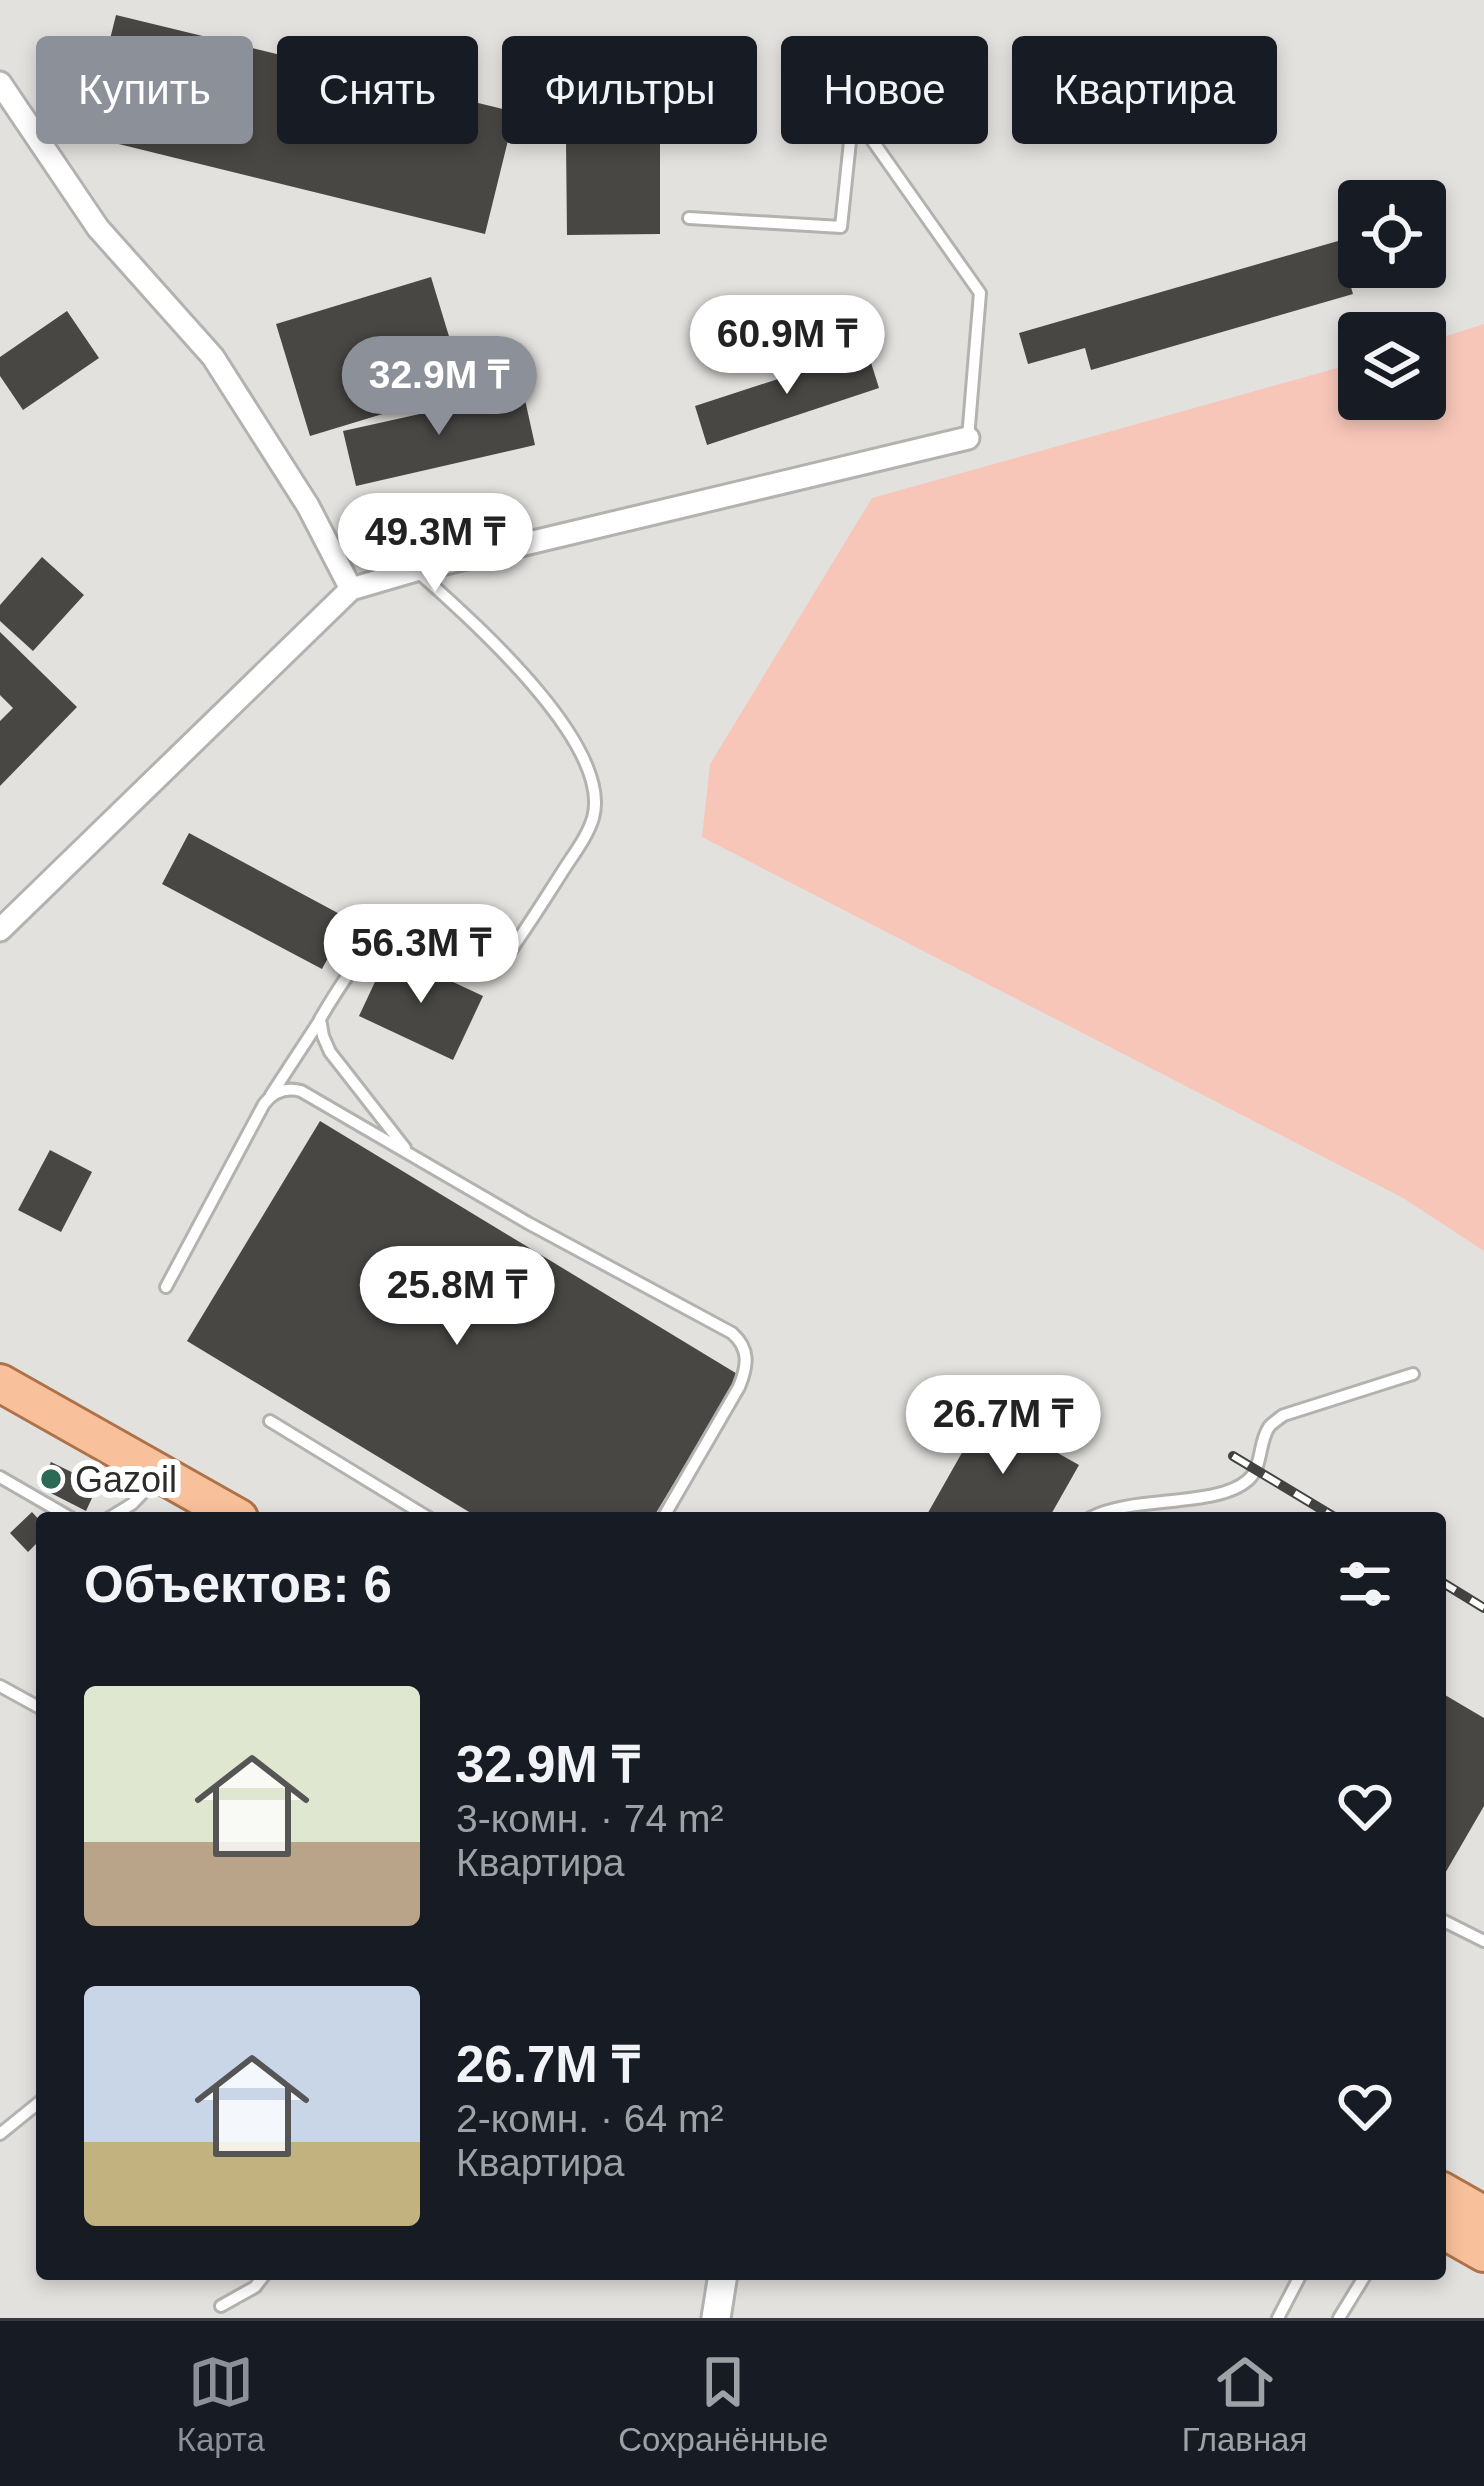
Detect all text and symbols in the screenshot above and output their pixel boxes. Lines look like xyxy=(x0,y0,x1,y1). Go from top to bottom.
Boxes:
chip: Купить xyxy=(36,36,253,144)
chip: Снять xyxy=(277,36,478,144)
chip: Фильтры xyxy=(502,36,757,144)
chip: Новое xyxy=(781,36,988,144)
chip: Квартира xyxy=(1012,36,1277,144)
map controls xyxy=(1338,180,1446,420)
button: locate xyxy=(1338,180,1446,288)
pin: 60.9M ₸ xyxy=(676,295,898,397)
text: 60.9M ₸ xyxy=(717,312,857,355)
button: layers xyxy=(1338,312,1446,420)
pin: 32.9M ₸ xyxy=(328,336,550,438)
text: 32.9M ₸ xyxy=(369,353,509,396)
pin: 49.3M ₸ xyxy=(324,493,546,595)
text: 49.3M ₸ xyxy=(365,510,505,553)
pin: 56.3M ₸ xyxy=(310,904,532,1006)
text: 56.3M ₸ xyxy=(351,921,491,964)
pin: 25.8M ₸ xyxy=(346,1246,568,1348)
text: 25.8M ₸ xyxy=(387,1263,527,1306)
pin: 26.7M ₸ xyxy=(892,1375,1114,1477)
text: 26.7M ₸ xyxy=(933,1392,1073,1435)
place label: Gazoil xyxy=(75,1459,177,1500)
marker: Gazoil xyxy=(38,1466,64,1492)
icon: filters xyxy=(1332,1551,1398,1617)
text: Объектов: 6 xyxy=(84,1556,392,1613)
icon: home xyxy=(180,1734,324,1878)
text: 32.9M ₸ xyxy=(456,1736,640,1793)
icon: heart xyxy=(1332,1773,1398,1839)
text: 3-комн. · 74 m² xyxy=(456,1797,723,1840)
text: Квартира xyxy=(456,1841,625,1884)
icon: home xyxy=(180,2034,324,2178)
text: 26.7M ₸ xyxy=(456,2036,640,2093)
icon: heart xyxy=(1332,2073,1398,2139)
text: 2-комн. · 64 m² xyxy=(456,2097,723,2140)
text: Квартира xyxy=(456,2141,625,2184)
tab: Карта xyxy=(177,2349,265,2459)
tab: Сохранённые xyxy=(618,2349,828,2459)
tab: Главная xyxy=(1182,2349,1307,2459)

